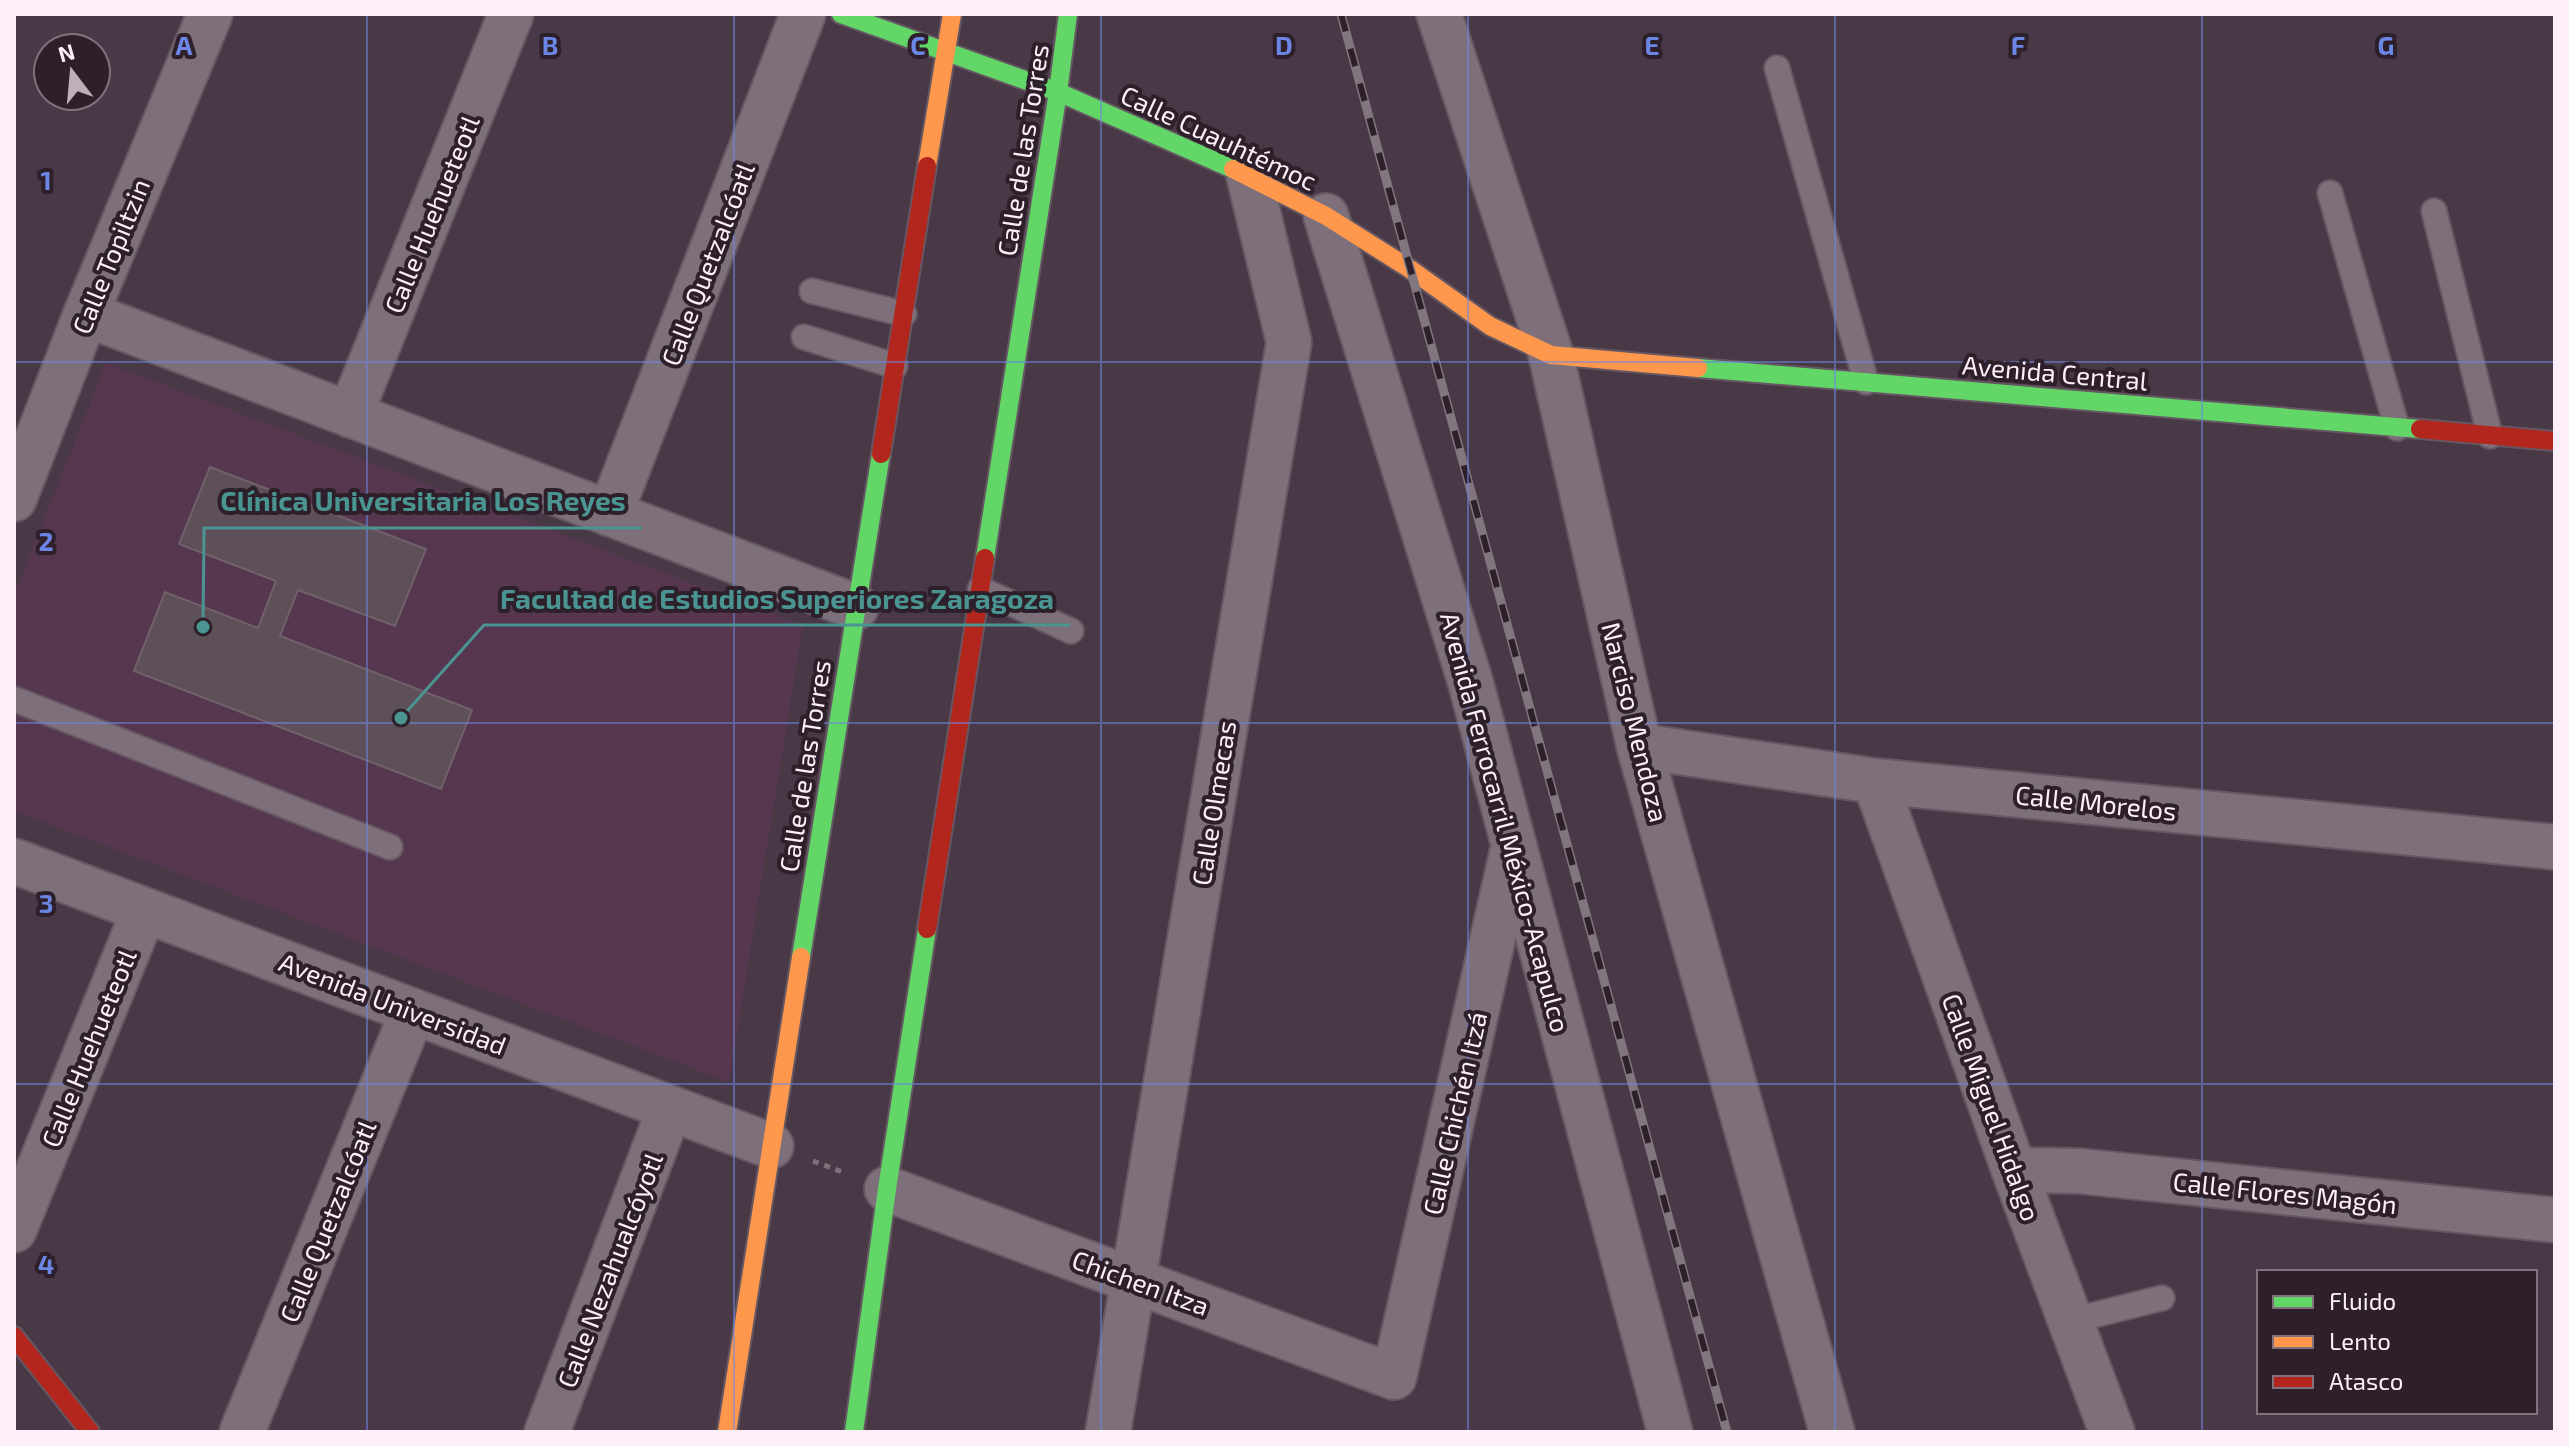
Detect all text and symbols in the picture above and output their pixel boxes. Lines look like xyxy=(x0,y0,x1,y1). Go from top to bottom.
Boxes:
text: A xyxy=(176,29,193,60)
text: B xyxy=(542,29,558,60)
text: C xyxy=(910,29,926,60)
text: D xyxy=(1275,29,1293,60)
text: E xyxy=(1644,29,1660,60)
text: F xyxy=(2011,29,2025,60)
text: G xyxy=(2378,29,2394,60)
north arrow xyxy=(32,32,112,112)
text: N xyxy=(55,37,77,66)
street label: Calle de las Torres xyxy=(990,42,1054,258)
street label: Calle Cuauhtémoc xyxy=(1116,78,1322,196)
street label: Calle Huehueteotl xyxy=(377,110,485,317)
street label: Calle Quetzalcóatl xyxy=(654,158,760,370)
text: 1 xyxy=(40,164,52,195)
street label: Calle Topiltzin xyxy=(65,174,155,338)
street label: Avenida Central xyxy=(1961,348,2149,396)
callout: Clínica Universitaria Los Reyes xyxy=(204,476,642,528)
text: Clínica Universitaria Los Reyes xyxy=(220,483,626,517)
text: 2 xyxy=(38,525,54,556)
callout: Facultad de Estudios Superiores Zaragoza xyxy=(484,573,1070,625)
text: Facultad de Estudios Superiores Zaragoza xyxy=(500,581,1054,615)
street label: Avenida Ferrocarril México-Acapulco xyxy=(1435,609,1577,1035)
street label: Narciso Mendoza xyxy=(1596,619,1676,825)
street label: Calle de las Torres xyxy=(772,658,836,874)
street label: Calle Olmecas xyxy=(1185,718,1241,888)
street label: Calle Morelos xyxy=(2014,778,2178,826)
text: 3 xyxy=(39,887,53,918)
street label: Calle Huehueteotl xyxy=(34,944,142,1151)
street label: Avenida Universidad xyxy=(275,945,511,1061)
street label: Calle Miguel Hidalgo xyxy=(1936,989,2048,1225)
street label: Calle Chichén Itzá xyxy=(1416,1008,1492,1218)
street label: Calle Quetzalcóatl xyxy=(272,1115,382,1326)
street label: Calle Nezahualcóyotl xyxy=(550,1148,668,1392)
street label: Calle Flores Magón xyxy=(2171,1165,2399,1219)
street label: Chichen Itza xyxy=(1068,1243,1214,1321)
text: 4 xyxy=(38,1248,54,1279)
legend xyxy=(2257,1270,2537,1414)
text: Fluido xyxy=(2329,1286,2396,1315)
text: Lento xyxy=(2329,1326,2391,1355)
text: Atasco xyxy=(2329,1366,2403,1395)

